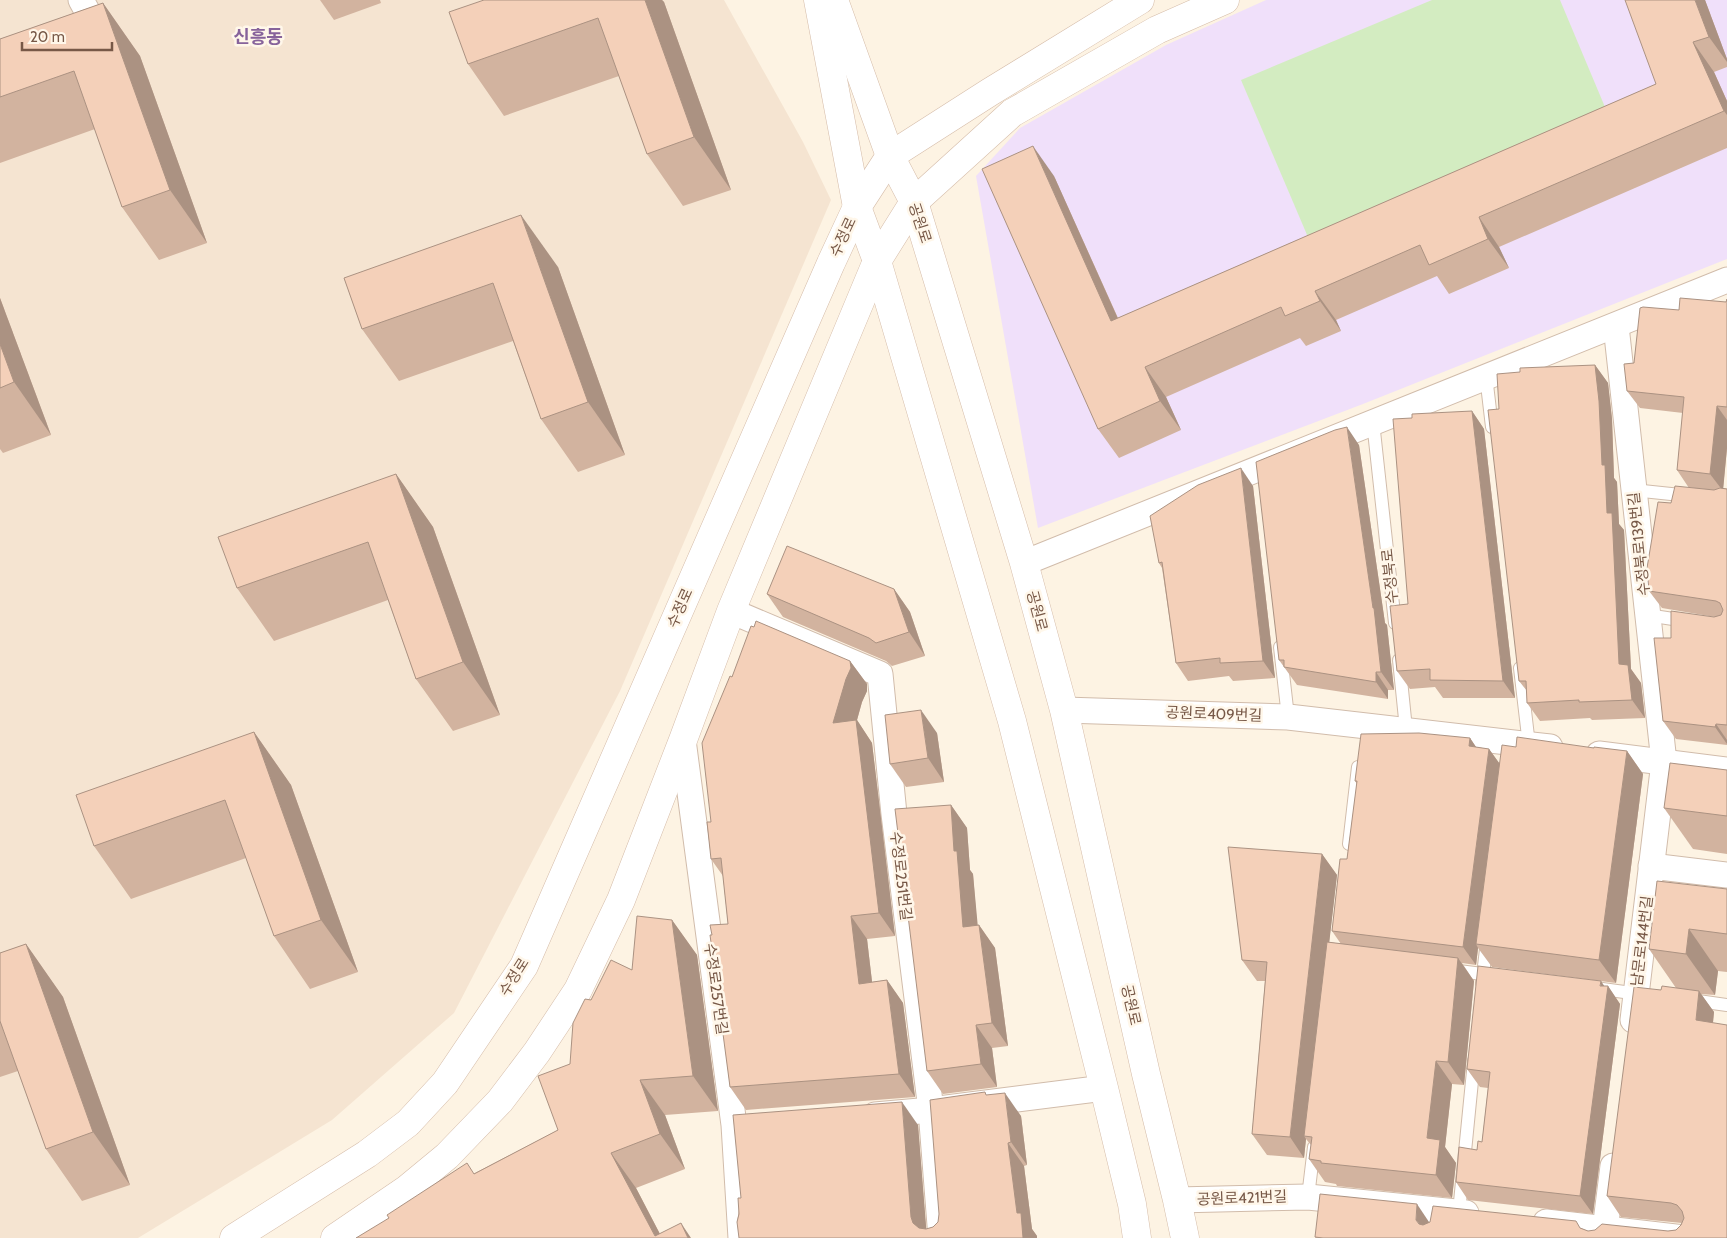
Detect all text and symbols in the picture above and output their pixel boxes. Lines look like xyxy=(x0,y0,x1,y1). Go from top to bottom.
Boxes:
scale bar xyxy=(22,20,112,52)
district label: 신흥동 xyxy=(233,26,283,48)
text: 20 m xyxy=(30,28,65,46)
street label: 공원로 xyxy=(905,201,935,245)
street label: 수정로 xyxy=(826,214,860,260)
street label: 수정북로139번길 xyxy=(1625,491,1653,597)
street label: 수정북로 xyxy=(1378,548,1402,604)
street label: 수정로 xyxy=(663,585,697,631)
street label: 공원로 xyxy=(1023,589,1051,633)
street label: 공원로409번길 xyxy=(1165,703,1263,725)
street label: 수정로251번길 xyxy=(887,830,915,922)
street label: 남문로144번길 xyxy=(1628,895,1656,987)
street label: 수정로257번길 xyxy=(701,942,731,1036)
street label: 수정로 xyxy=(495,955,533,999)
street label: 공원로 xyxy=(1118,983,1144,1027)
street label: 공원로421번길 xyxy=(1197,1187,1287,1209)

